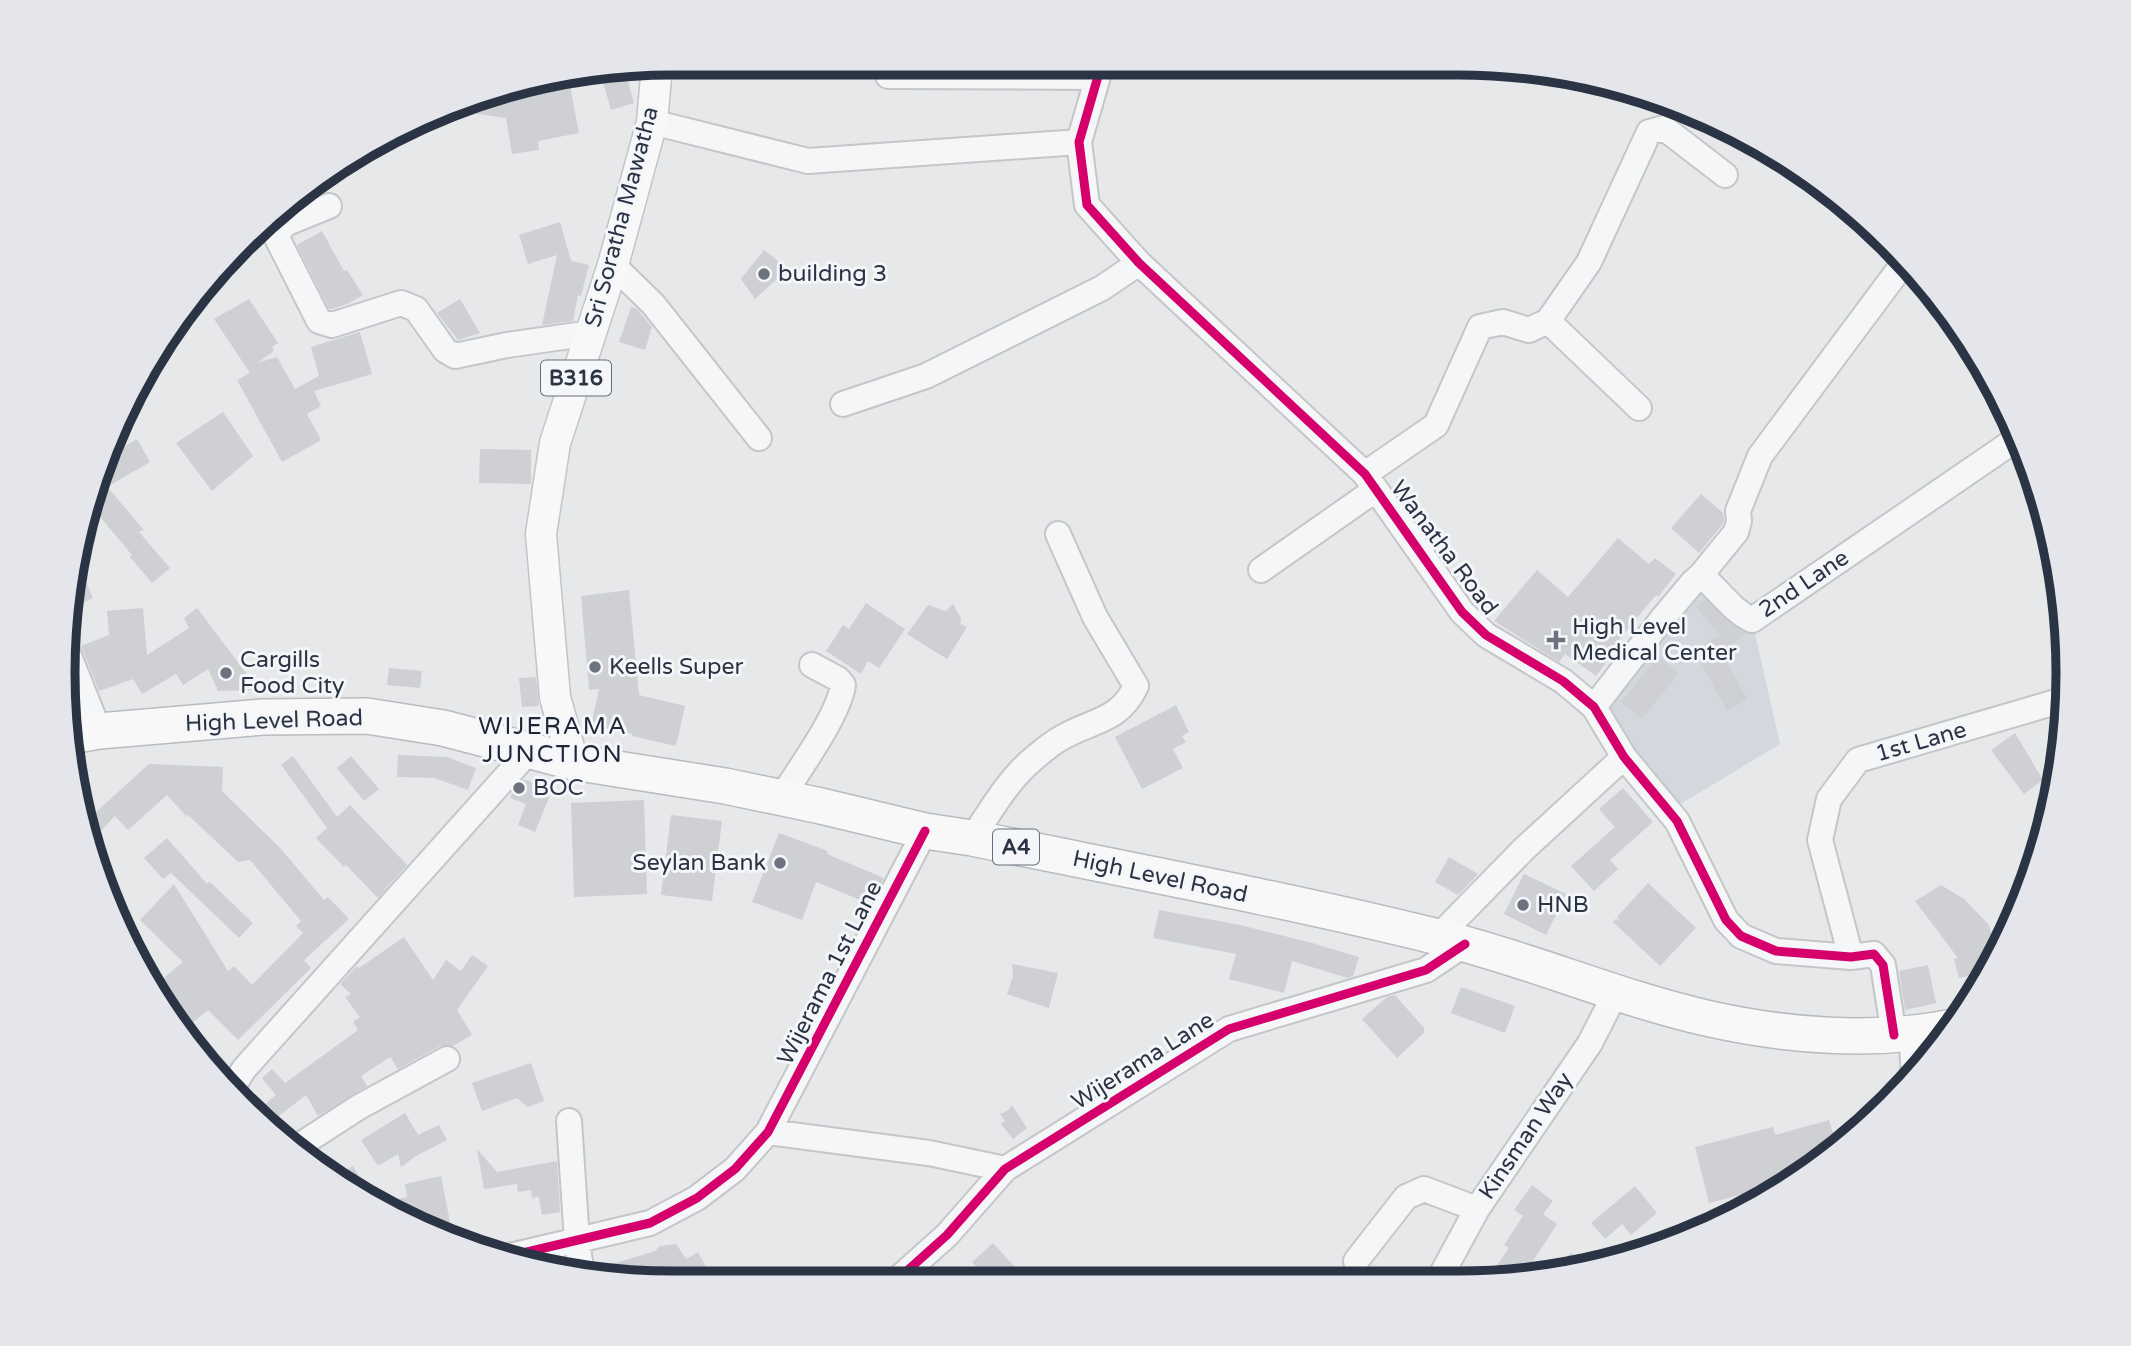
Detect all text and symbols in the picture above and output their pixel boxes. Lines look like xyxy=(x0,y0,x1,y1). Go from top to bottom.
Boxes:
street label: Sri Soratha Mawatha xyxy=(579,104,665,330)
place label: building 3 xyxy=(778,260,887,288)
marker: building 3 xyxy=(756,266,772,282)
road number: B316 xyxy=(541,360,611,396)
street label: Wanatha Road xyxy=(1384,475,1504,621)
street label: 2nd Lane xyxy=(1754,544,1854,624)
place label: High Level Medical Center xyxy=(1572,613,1737,667)
marker: High Level Medical Center xyxy=(1546,630,1566,650)
place label: Cargills Food City xyxy=(240,646,344,700)
place label: Keells Super xyxy=(609,653,743,681)
marker: Keells Super xyxy=(587,659,603,675)
marker: Cargills Food City xyxy=(218,665,234,681)
street label: High Level Road xyxy=(185,704,363,738)
district label: WIJERAMA JUNCTION xyxy=(478,712,628,769)
street label: 1st Lane xyxy=(1872,716,1970,768)
place label: BOC xyxy=(533,774,584,802)
marker: BOC xyxy=(511,780,527,796)
road number: A4 xyxy=(993,830,1039,864)
street label: High Level Road xyxy=(1070,845,1250,909)
place label: Seylan Bank xyxy=(633,849,766,877)
marker: Seylan Bank xyxy=(772,855,788,871)
street label: Wijerama 1st Lane xyxy=(772,876,888,1070)
place label: HNB xyxy=(1537,891,1589,919)
marker: HNB xyxy=(1515,897,1531,913)
street label: Wijerama Lane xyxy=(1067,1006,1219,1116)
street label: Kinsman Way xyxy=(1473,1067,1579,1205)

